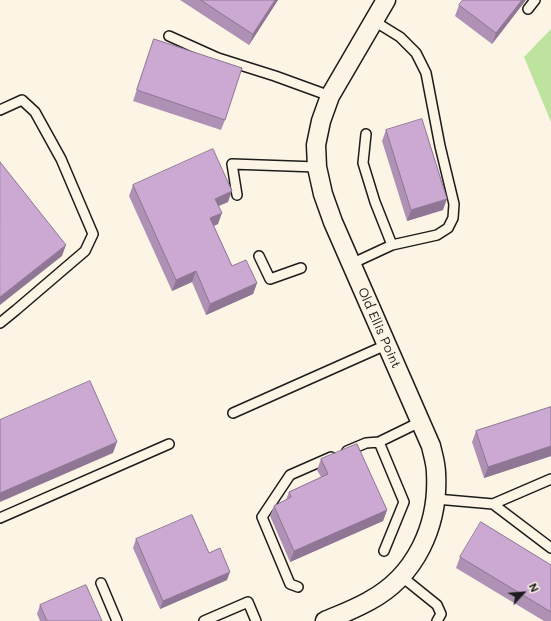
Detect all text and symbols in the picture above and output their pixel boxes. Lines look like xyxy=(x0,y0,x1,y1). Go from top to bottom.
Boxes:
street label: Old Ellis Point xyxy=(354,285,404,371)
north arrow xyxy=(503,573,543,613)
text: N xyxy=(526,580,543,595)

